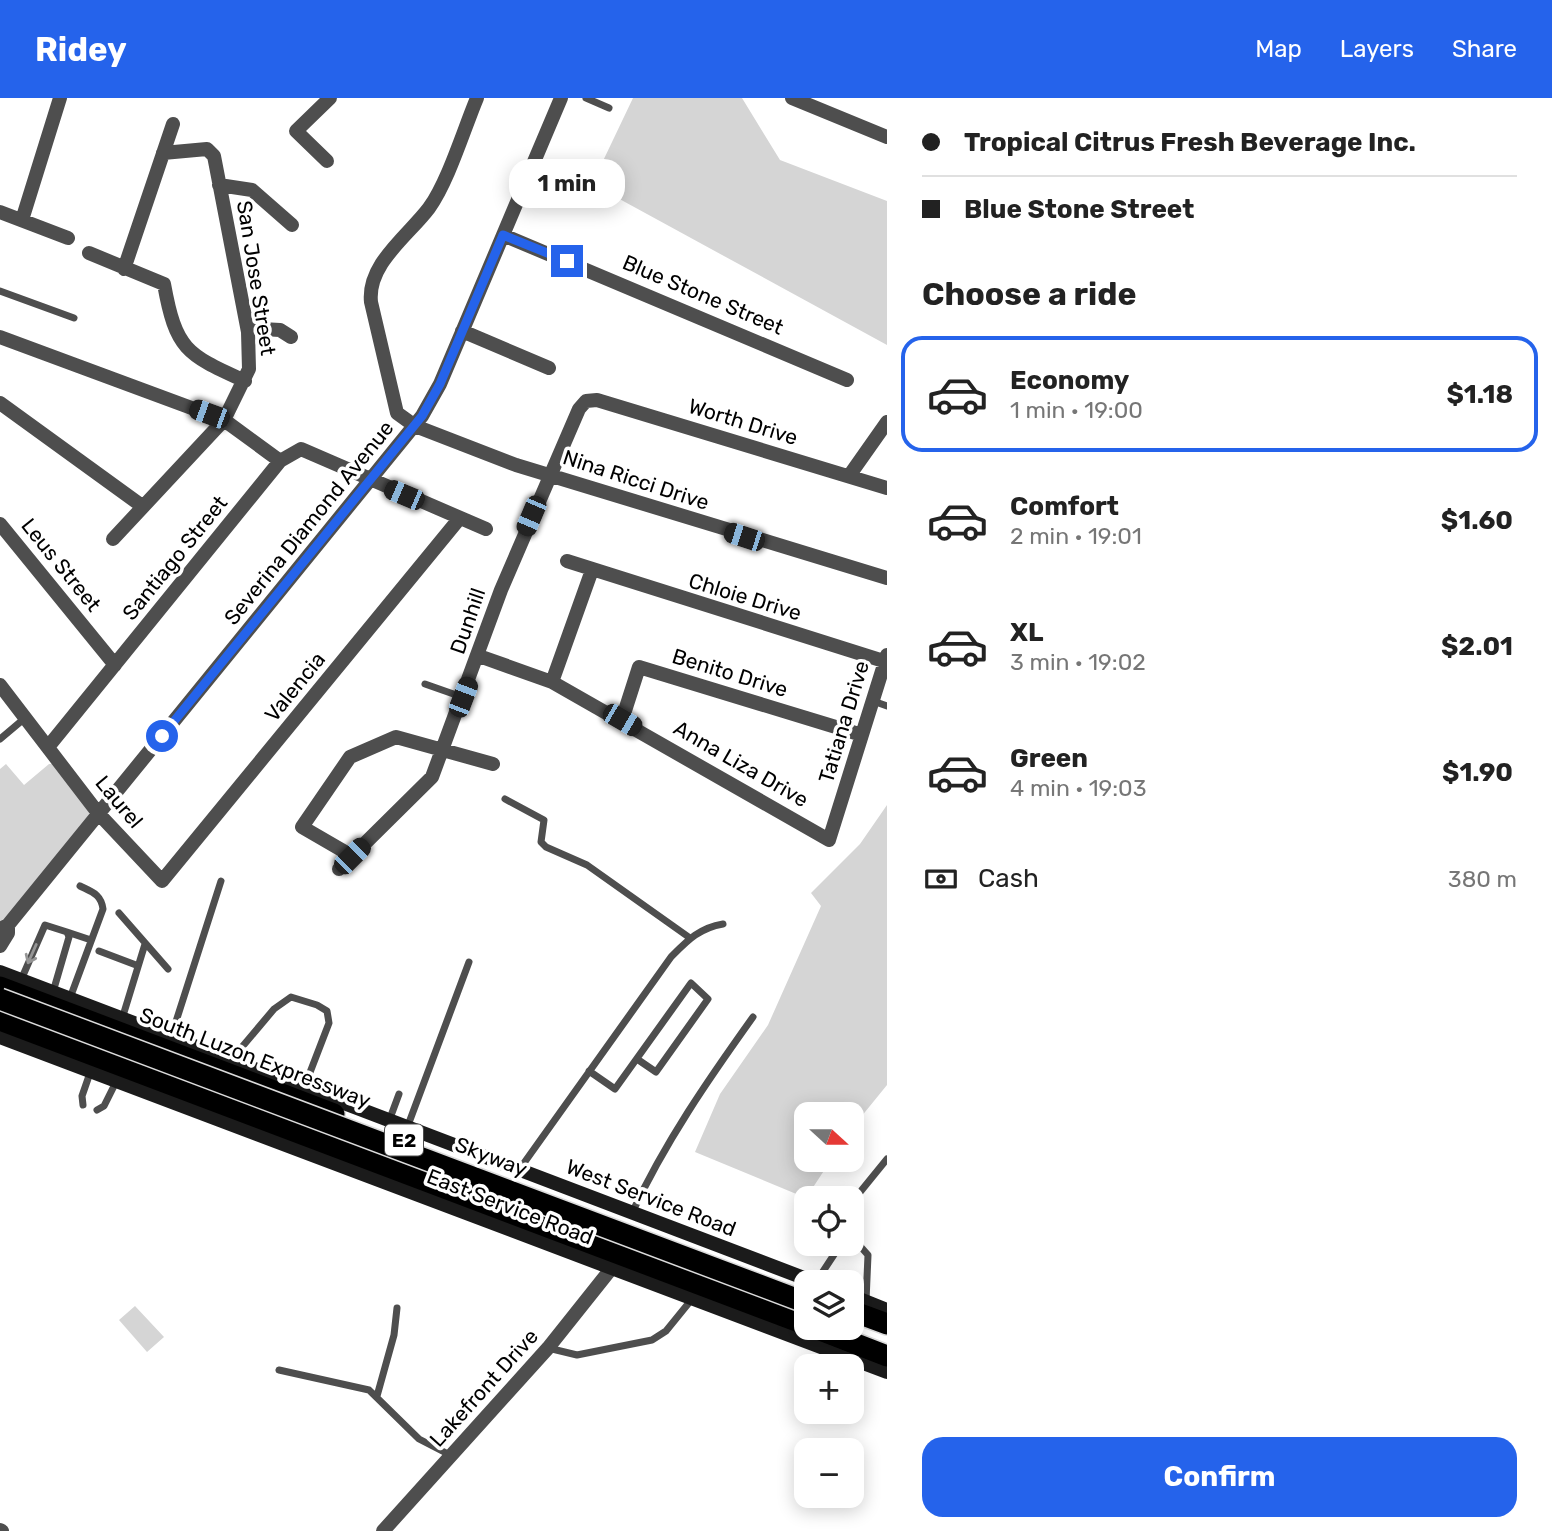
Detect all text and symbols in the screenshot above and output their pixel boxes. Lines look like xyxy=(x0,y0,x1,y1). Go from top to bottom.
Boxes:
text: Ridey xyxy=(35,30,127,69)
text: Map xyxy=(1255,35,1302,63)
text: Layers xyxy=(1340,35,1414,63)
text: Share xyxy=(1452,35,1517,63)
text: Tropical Citrus Fresh Beverage Inc. xyxy=(964,127,1416,158)
callout: 1 min xyxy=(509,159,625,208)
text: 1 min xyxy=(538,169,596,197)
text: Blue Stone Street xyxy=(964,194,1194,225)
street label: San Jose Street xyxy=(232,199,281,357)
route end xyxy=(551,245,583,277)
street label: Blue Stone Street xyxy=(619,249,787,340)
text: Choose a ride xyxy=(922,275,1136,313)
icon: car xyxy=(926,363,989,426)
text: Economy xyxy=(1010,365,1129,396)
text: $1.18 xyxy=(1446,379,1513,410)
street label: Worth Drive xyxy=(685,393,801,450)
text: 1 min · 19:00 xyxy=(1010,396,1143,424)
car xyxy=(186,397,233,431)
street label: Severina Diamond Avenue xyxy=(219,416,399,630)
street label: Nina Ricci Drive xyxy=(560,444,712,515)
car xyxy=(381,477,428,513)
icon: car xyxy=(926,489,989,552)
street label: Santiago Street xyxy=(117,491,232,625)
text: Comfort xyxy=(1010,491,1119,522)
car xyxy=(514,493,549,539)
text: $1.60 xyxy=(1441,505,1513,536)
street label: Leus Street xyxy=(16,513,107,616)
car xyxy=(721,521,768,553)
text: 2 min · 19:01 xyxy=(1010,522,1142,550)
street label: Chloie Drive xyxy=(686,568,804,626)
street label: Dunhill xyxy=(445,585,490,657)
icon: car xyxy=(926,615,989,678)
text: XL xyxy=(1010,617,1043,648)
text: $2.01 xyxy=(1441,631,1513,662)
street label: Benito Drive xyxy=(669,643,791,702)
street label: Valencia xyxy=(259,647,330,726)
text: 3 min · 19:02 xyxy=(1010,648,1146,676)
street label: Tatiana Drive xyxy=(813,658,874,786)
car xyxy=(446,674,481,720)
car xyxy=(599,700,646,740)
street label: Anna Liza Drive xyxy=(670,715,813,812)
route start xyxy=(146,720,178,752)
icon: car xyxy=(926,741,989,804)
text: Green xyxy=(1010,743,1088,774)
text: $1.90 xyxy=(1442,757,1513,788)
street label: Laurel xyxy=(90,770,148,833)
text: 4 min · 19:03 xyxy=(1010,774,1147,802)
car xyxy=(330,834,375,878)
icon: cash xyxy=(922,860,960,898)
text: Cash xyxy=(978,863,1039,894)
text: 380 m xyxy=(1448,865,1517,893)
one-way arrow xyxy=(25,943,38,964)
street label: South Luzon Expressway xyxy=(136,1002,374,1113)
north arrow xyxy=(794,1102,864,1172)
map controls xyxy=(794,1102,864,1508)
road number: E2 xyxy=(385,1124,423,1156)
street label: Skyway xyxy=(452,1131,531,1182)
street label: West Service Road xyxy=(563,1154,740,1241)
street label: East Service Road xyxy=(423,1163,597,1250)
button: locate xyxy=(794,1186,864,1256)
button: layers xyxy=(794,1270,864,1340)
street label: Lakefront Drive xyxy=(424,1324,543,1452)
button: + xyxy=(794,1354,864,1424)
button: Confirm xyxy=(922,1437,1517,1517)
button: − xyxy=(794,1438,864,1508)

